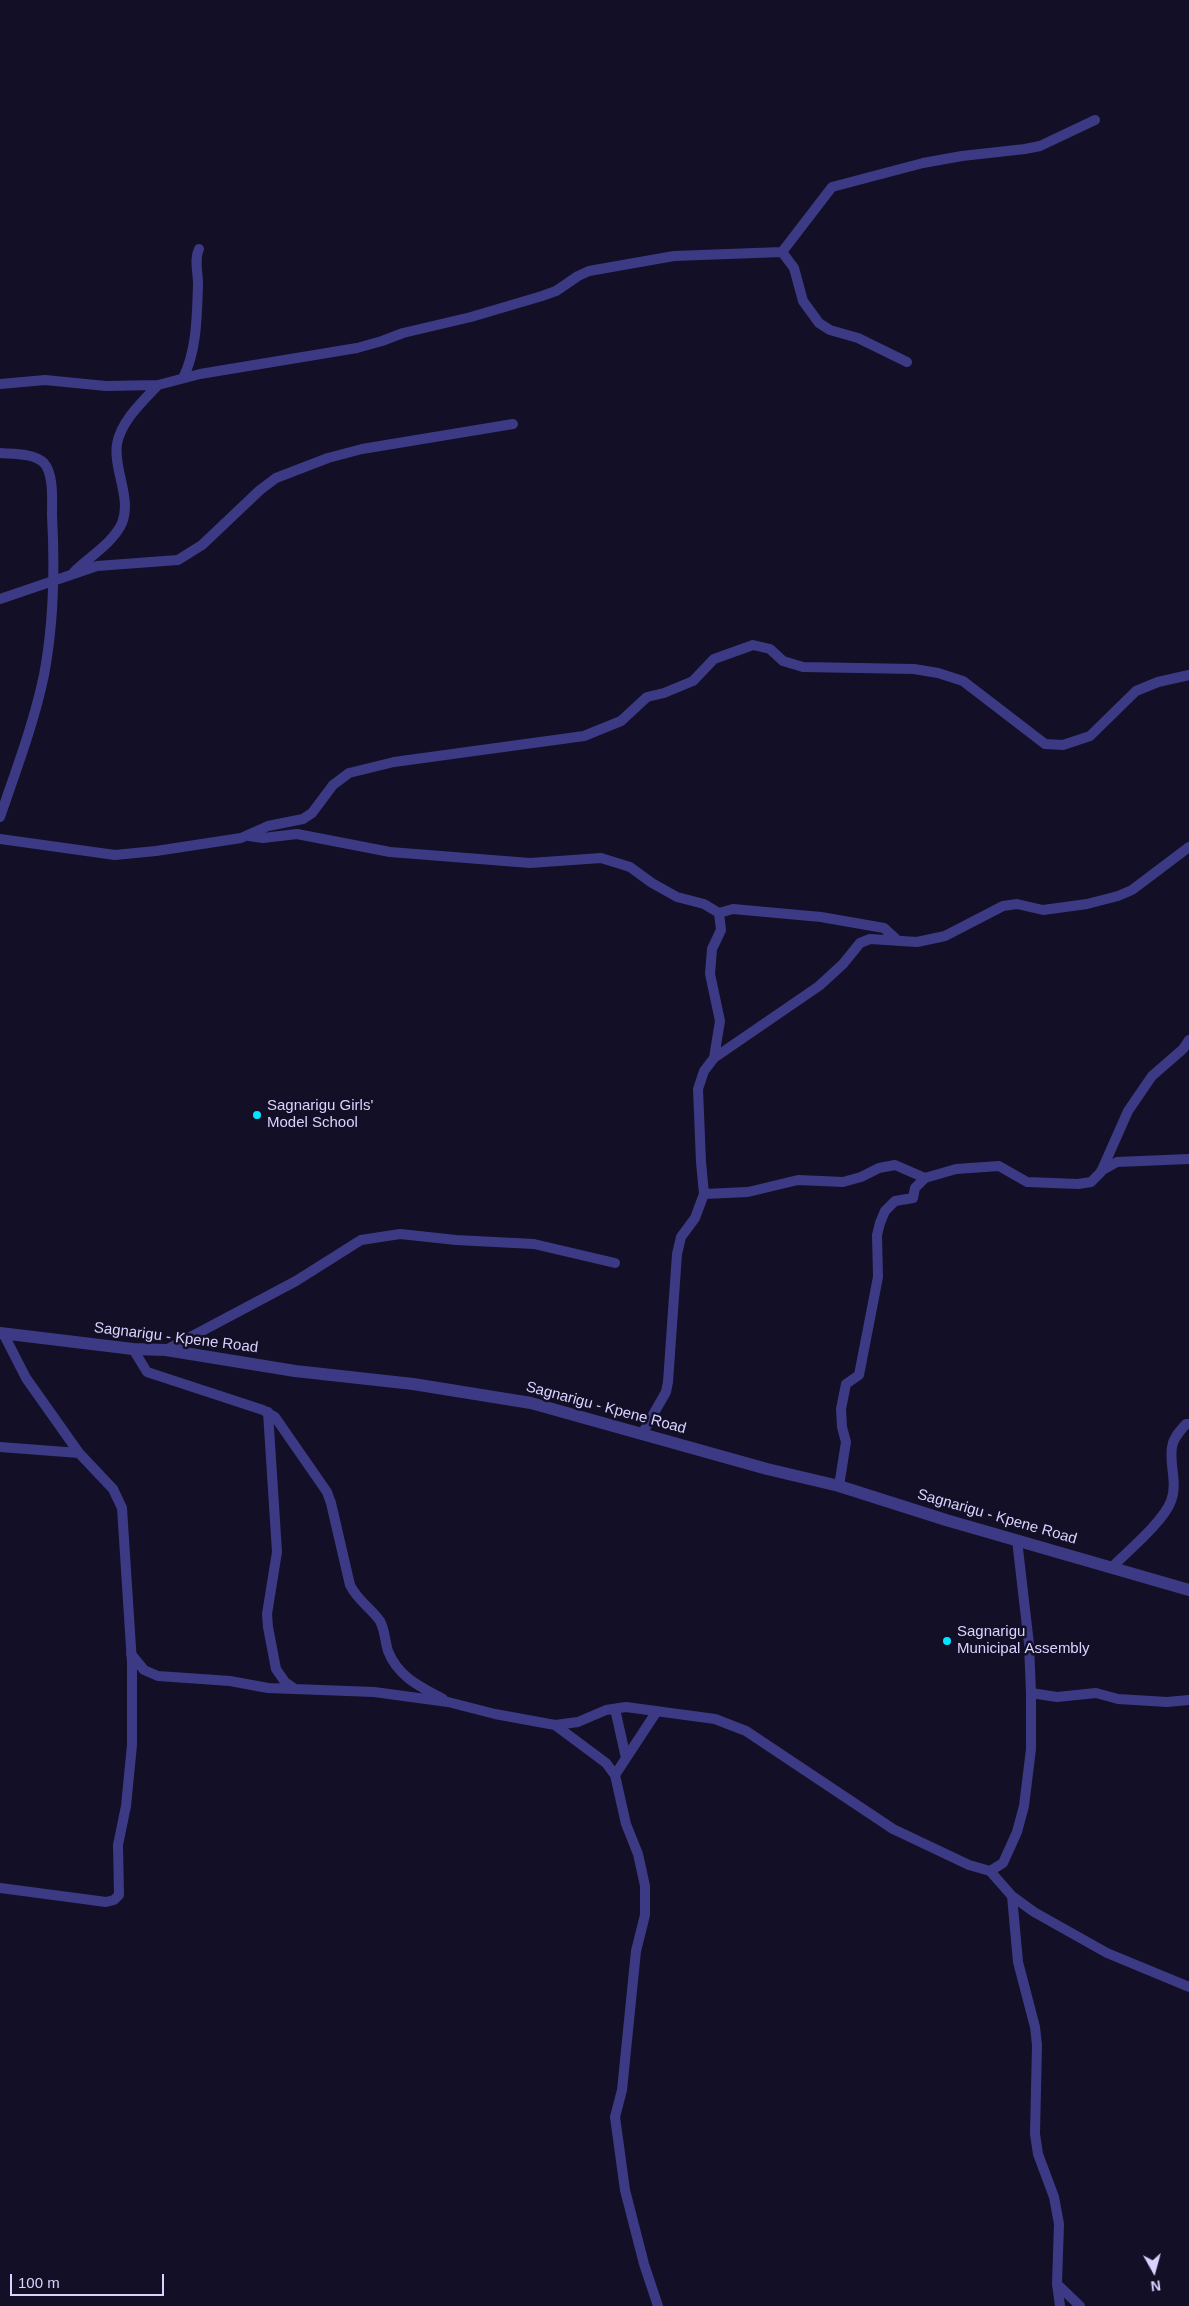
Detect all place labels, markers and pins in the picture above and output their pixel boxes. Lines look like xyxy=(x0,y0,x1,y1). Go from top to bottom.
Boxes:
place label: Sagnarigu Girls' Model School xyxy=(267,1097,373,1132)
marker: Sagnarigu Girls' Model School xyxy=(251,1109,263,1121)
place label: Sagnarigu Municipal Assembly xyxy=(957,1623,1090,1658)
marker: Sagnarigu Municipal Assembly xyxy=(941,1635,953,1647)

